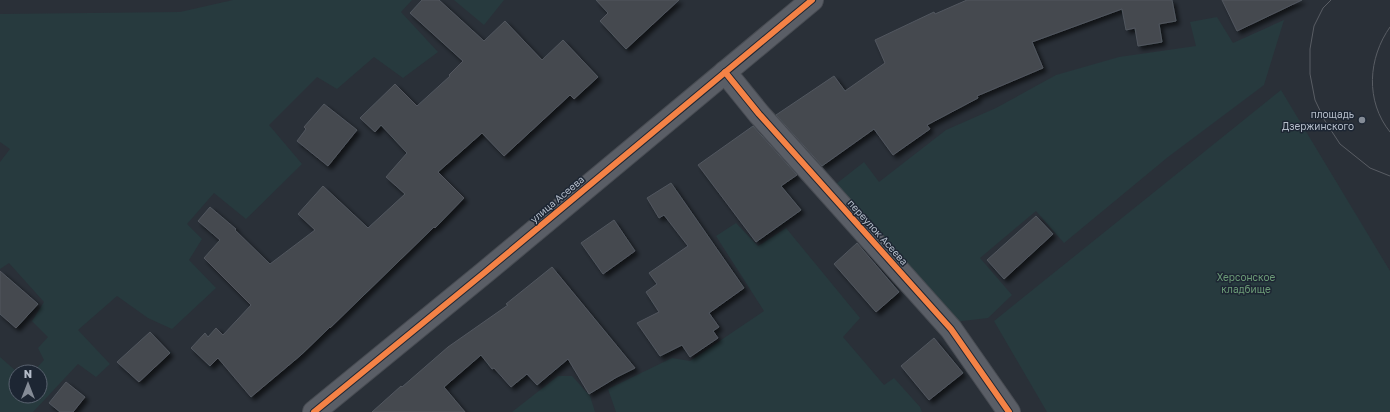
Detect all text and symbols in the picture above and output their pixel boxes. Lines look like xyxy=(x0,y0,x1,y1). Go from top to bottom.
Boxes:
place label: площадь Дзержинского xyxy=(1282,108,1354,132)
marker: площадь Дзержинского xyxy=(1357,115,1367,125)
street label: улица Асеева xyxy=(528,173,586,225)
street label: переулок Асеева xyxy=(845,197,911,267)
park label: Херсонское кладбище xyxy=(1217,271,1276,295)
north arrow xyxy=(8,364,48,404)
text: N xyxy=(24,367,32,380)

